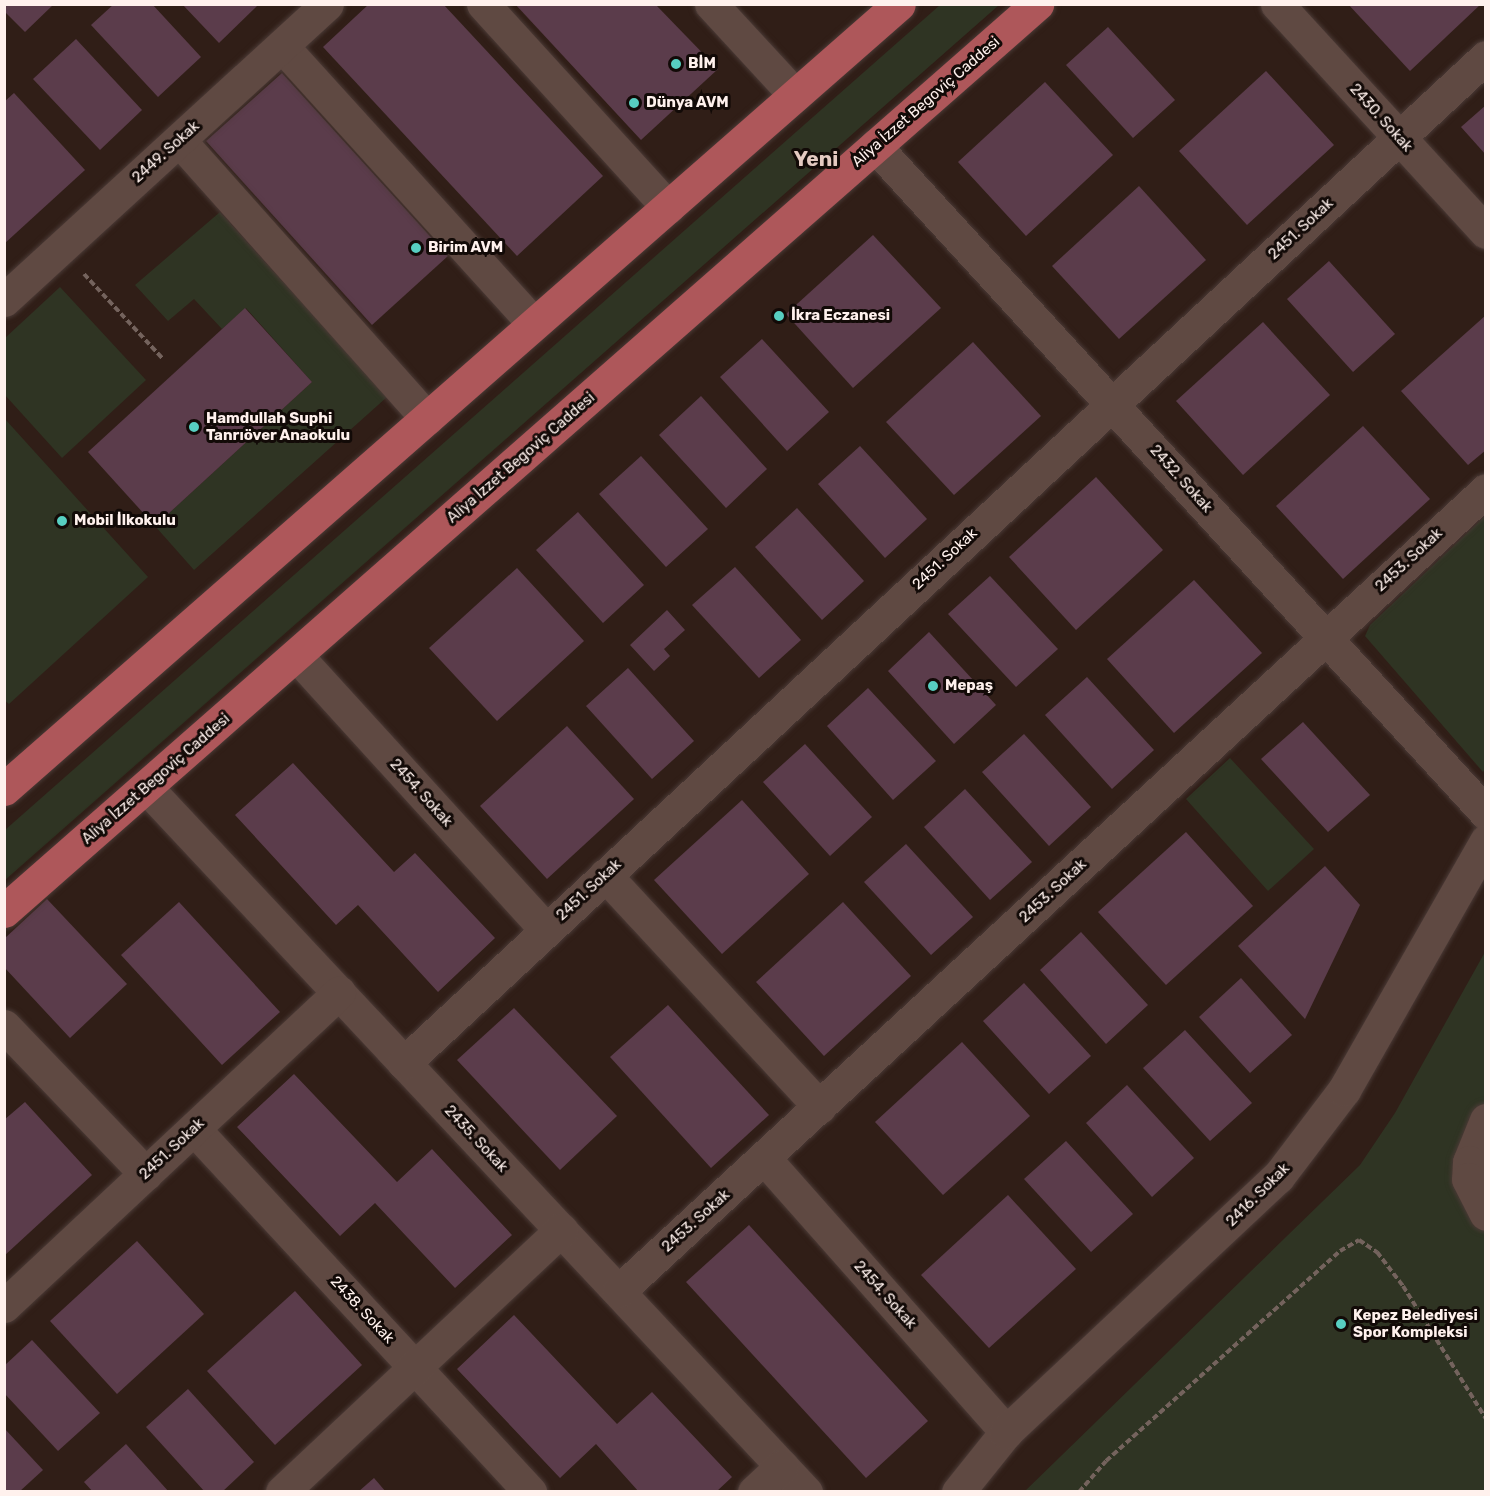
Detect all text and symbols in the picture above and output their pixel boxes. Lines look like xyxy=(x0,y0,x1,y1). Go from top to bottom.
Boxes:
street label: Aliya İzzet Begoviç Caddesi xyxy=(848,33,1004,171)
place label: BİM xyxy=(688,55,716,73)
marker: BİM xyxy=(669,57,683,71)
street label: 2430. Sokak xyxy=(1346,80,1416,156)
place label: Dünya AVM xyxy=(646,94,729,112)
marker: Dünya AVM xyxy=(627,96,641,110)
street label: 2449. Sokak xyxy=(129,117,203,187)
district label: Yeni xyxy=(794,146,838,172)
street label: 2451. Sokak xyxy=(1265,194,1337,264)
place label: Birim AVM xyxy=(428,239,504,257)
marker: Birim AVM xyxy=(409,241,423,255)
place label: İkra Eczanesi xyxy=(791,307,890,325)
marker: İkra Eczanesi xyxy=(772,309,786,323)
street label: Aliya İzzet Begoviç Caddesi xyxy=(443,389,599,527)
place label: Hamdullah Suphi Tanrıöver Anaokulu xyxy=(206,409,351,444)
marker: Hamdullah Suphi Tanrıöver Anaokulu xyxy=(187,420,201,434)
street label: 2432. Sokak xyxy=(1146,441,1216,517)
place label: Mobil İlkokulu xyxy=(74,512,176,530)
marker: Mobil İlkokulu xyxy=(55,514,69,528)
street label: 2451. Sokak xyxy=(909,524,981,594)
street label: 2453. Sokak xyxy=(1372,524,1446,596)
place label: Mepaş xyxy=(945,677,993,695)
marker: Mepaş xyxy=(926,679,940,693)
street label: Aliya İzzet Begoviç Caddesi xyxy=(78,710,234,848)
street label: 2454. Sokak xyxy=(386,755,456,831)
street label: 2451. Sokak xyxy=(553,855,625,925)
street label: 2453. Sokak xyxy=(1016,855,1090,927)
street label: 2435. Sokak xyxy=(441,1102,511,1176)
street label: 2451. Sokak xyxy=(136,1114,208,1184)
street label: 2416. Sokak xyxy=(1223,1160,1293,1230)
street label: 2453. Sokak xyxy=(658,1186,734,1256)
street label: 2454. Sokak xyxy=(850,1257,920,1333)
street label: 2438. Sokak xyxy=(326,1273,398,1347)
place label: Kepez Belediyesi Spor Kompleksi xyxy=(1353,1306,1478,1341)
marker: Kepez Belediyesi Spor Kompleksi xyxy=(1334,1317,1348,1331)

